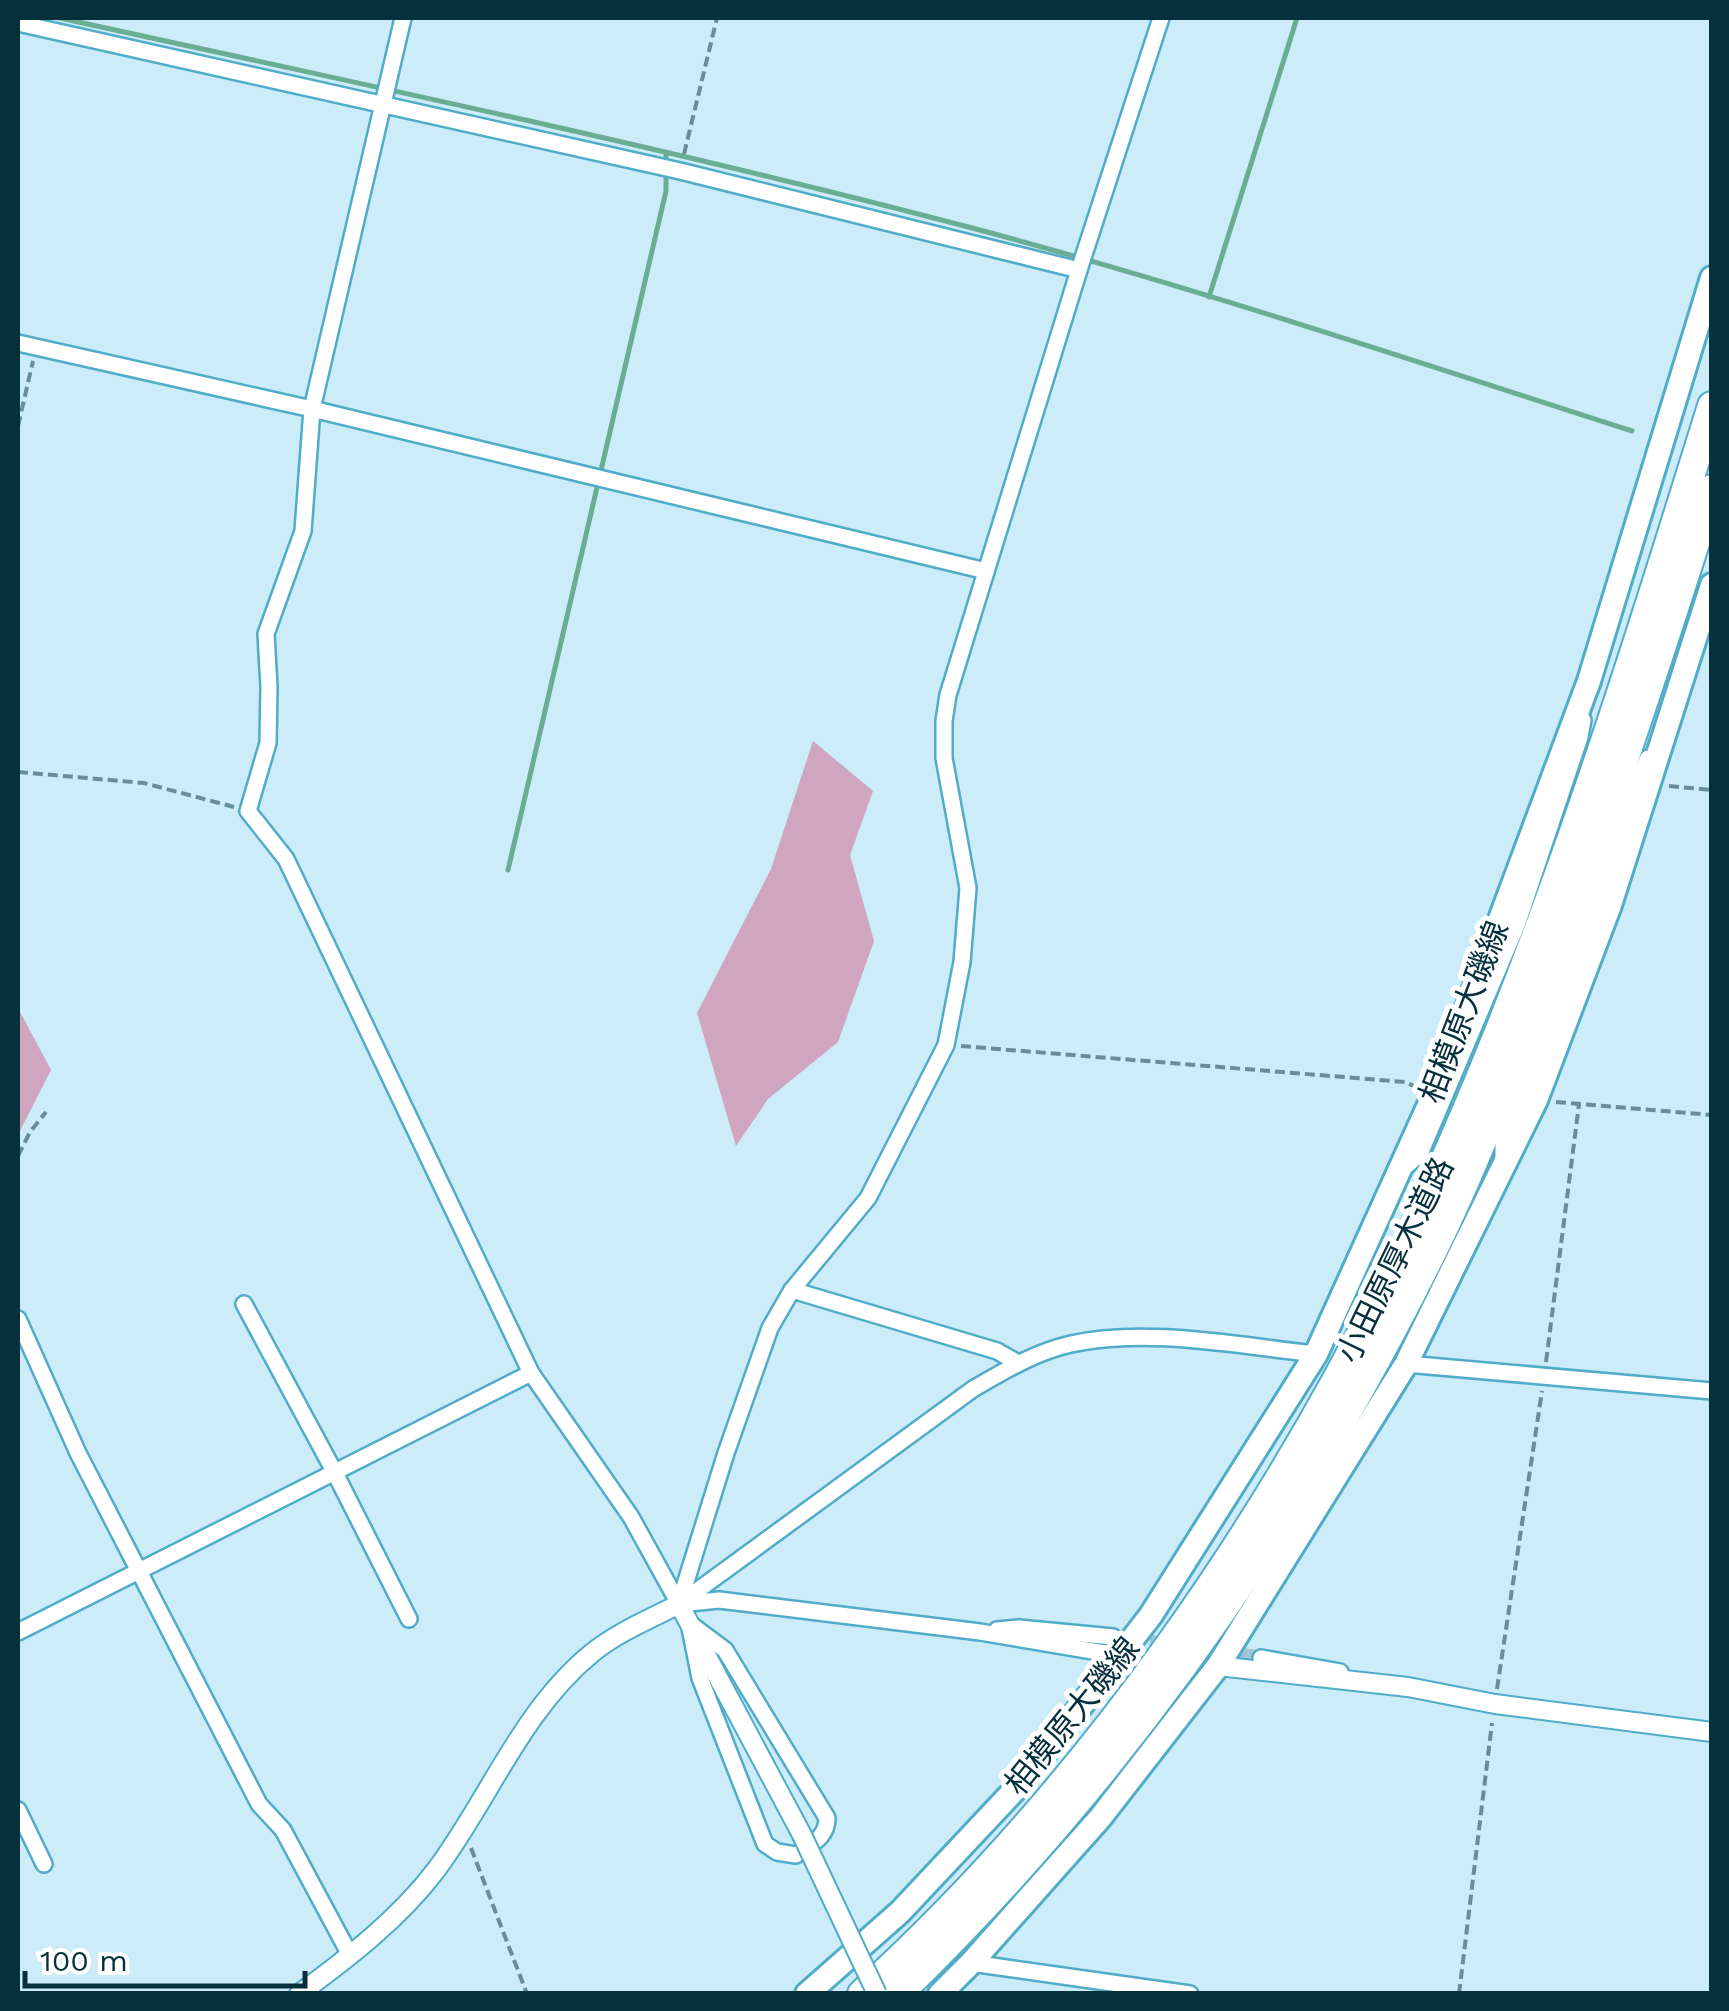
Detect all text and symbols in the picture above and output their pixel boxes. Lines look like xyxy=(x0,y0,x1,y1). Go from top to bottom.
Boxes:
street label: 相模原大磯線 xyxy=(1412,916,1516,1108)
street label: 小田原厚木道路 xyxy=(1329,1151,1461,1369)
street label: 相模原大磯線 xyxy=(997,1629,1147,1803)
scale bar xyxy=(25,1926,305,1988)
text: 100 m xyxy=(40,1943,128,1978)

